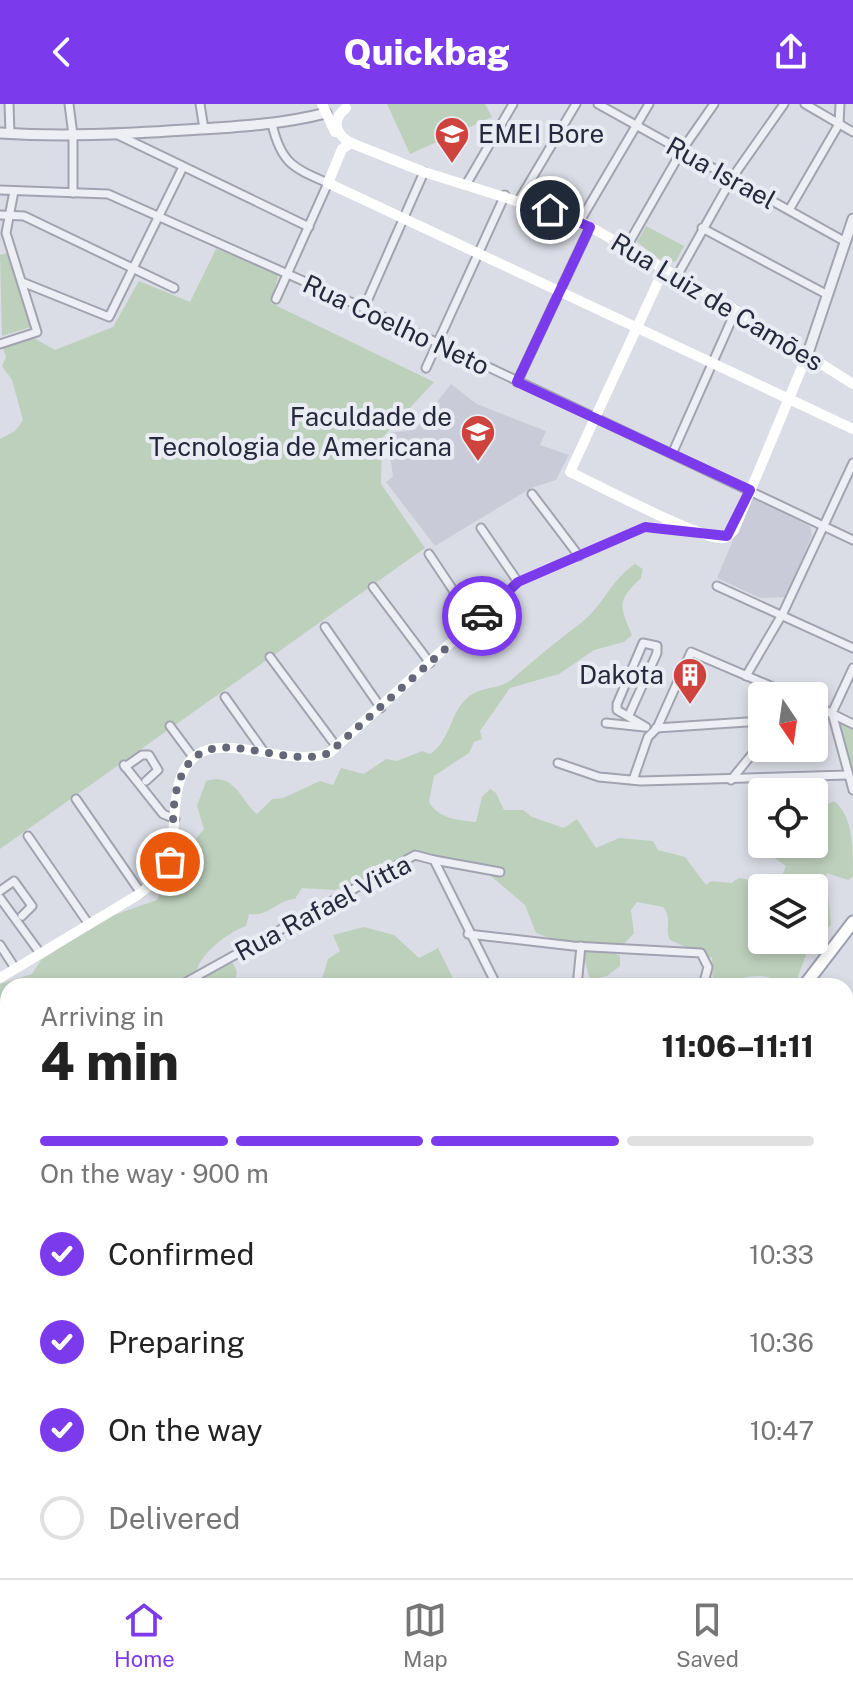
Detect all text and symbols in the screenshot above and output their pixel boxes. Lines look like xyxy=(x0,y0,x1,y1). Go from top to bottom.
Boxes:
icon: back xyxy=(40,30,84,74)
icon: share xyxy=(769,30,813,74)
text: Quickbag xyxy=(343,31,510,73)
school or university icon: EMEI Bore xyxy=(433,115,471,165)
place label: EMEI Bore xyxy=(478,118,604,149)
street label: Rua Israel xyxy=(661,130,781,215)
pin xyxy=(516,176,584,244)
icon: home xyxy=(528,188,572,232)
street label: Rua Luiz de Camões xyxy=(606,226,829,377)
street label: Rua Coelho Neto xyxy=(298,268,494,381)
place label: Faculdade de Tecnologia de Americana xyxy=(149,401,452,462)
school or university icon: Faculdade de Tecnologia de Americana xyxy=(459,413,497,463)
courier xyxy=(442,576,522,656)
icon: car xyxy=(460,594,504,638)
building icon: Dakota xyxy=(671,656,709,706)
place label: Dakota xyxy=(579,659,664,690)
north arrow xyxy=(748,682,828,762)
map controls xyxy=(748,682,828,954)
button: locate xyxy=(748,778,828,858)
pin xyxy=(136,828,204,896)
icon: bag xyxy=(148,840,192,884)
street label: Rua Rafael Vitta xyxy=(230,848,416,967)
button: layers xyxy=(748,874,828,954)
text: Arriving in xyxy=(40,1001,164,1032)
text: 11:06–11:11 xyxy=(661,1028,814,1064)
text: 4 min xyxy=(40,1031,179,1092)
text: On the way · 900 m xyxy=(40,1158,269,1189)
icon: check xyxy=(40,1232,84,1276)
text: Confirmed xyxy=(108,1236,254,1272)
text: 10:33 xyxy=(749,1239,814,1270)
icon: check xyxy=(40,1320,84,1364)
text: Preparing xyxy=(108,1324,245,1360)
text: 10:36 xyxy=(749,1327,814,1358)
icon: check xyxy=(40,1408,84,1452)
text: On the way xyxy=(108,1412,262,1448)
text: 10:47 xyxy=(750,1415,814,1446)
text: Delivered xyxy=(108,1500,240,1536)
tab: Home xyxy=(114,1598,175,1672)
tab: Map xyxy=(403,1598,448,1672)
tab: Saved xyxy=(676,1598,739,1672)

